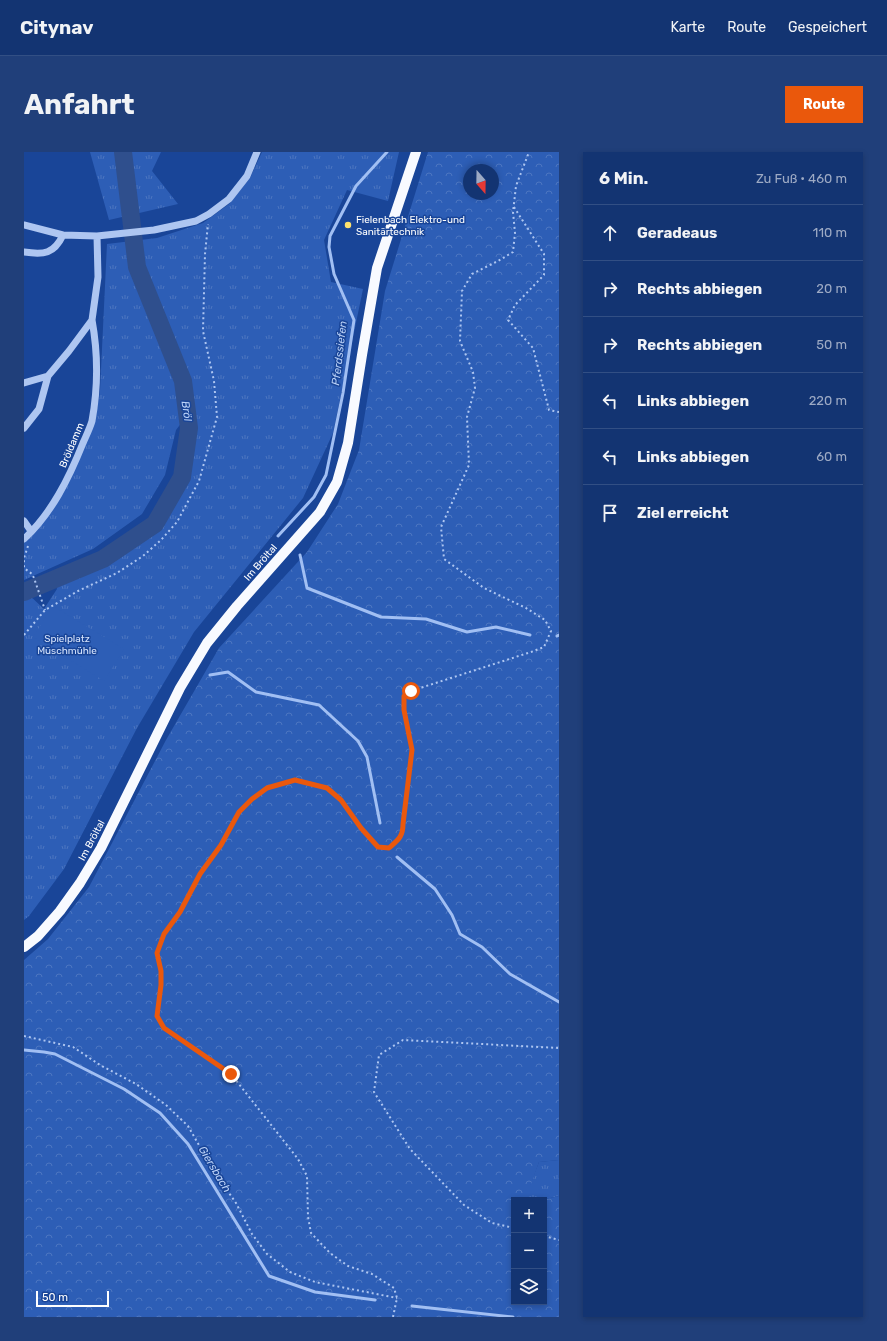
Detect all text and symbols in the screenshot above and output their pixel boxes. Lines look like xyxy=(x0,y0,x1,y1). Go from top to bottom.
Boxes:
text: Citynav xyxy=(20,16,93,39)
text: Karte xyxy=(670,19,705,36)
text: Route xyxy=(727,19,766,36)
text: Gespeichert xyxy=(788,19,867,36)
button: Route xyxy=(785,86,863,123)
text: Anfahrt xyxy=(24,88,135,121)
north arrow xyxy=(463,164,499,200)
text: 6 Min. xyxy=(599,168,648,188)
text: Zu Fuß · 460 m xyxy=(756,171,847,186)
place label: Fielenbach Elektro-und Sanitärtechnik xyxy=(356,214,465,238)
marker: Fielenbach Elektro-und Sanitärtechnik xyxy=(343,220,353,230)
icon: ahead xyxy=(599,222,621,244)
text: Geradeaus xyxy=(637,224,717,242)
text: 110 m xyxy=(813,225,847,240)
icon: right xyxy=(599,278,621,300)
text: Rechts abbiegen xyxy=(637,280,762,298)
text: 20 m xyxy=(816,281,847,296)
water label: Pferdssiefen xyxy=(329,320,350,386)
icon: right xyxy=(599,334,621,356)
text: Rechts abbiegen xyxy=(637,336,762,354)
text: 50 m xyxy=(816,337,847,352)
icon: left xyxy=(599,390,621,412)
text: Links abbiegen xyxy=(637,392,749,410)
text: 220 m xyxy=(809,393,847,408)
water label: Bröl xyxy=(179,400,194,422)
street label: Bröldamm xyxy=(57,421,87,470)
icon: left xyxy=(599,446,621,468)
text: Links abbiegen xyxy=(637,448,749,466)
text: 60 m xyxy=(816,449,847,464)
icon: arrive xyxy=(599,502,621,524)
text: Ziel erreicht xyxy=(637,504,729,522)
street label: Im Bröltal xyxy=(242,542,280,583)
park label: Spielplatz Müschmühle xyxy=(37,633,97,657)
route start xyxy=(402,682,420,700)
street label: Im Bröltal xyxy=(76,818,108,863)
route end xyxy=(222,1065,240,1083)
water label: Giersbach xyxy=(196,1144,234,1195)
map controls xyxy=(511,1197,547,1305)
button: + xyxy=(511,1197,547,1233)
button: − xyxy=(511,1233,547,1269)
button: layers xyxy=(511,1269,547,1305)
scale bar xyxy=(36,1289,109,1308)
text: 50 m xyxy=(42,1291,68,1304)

